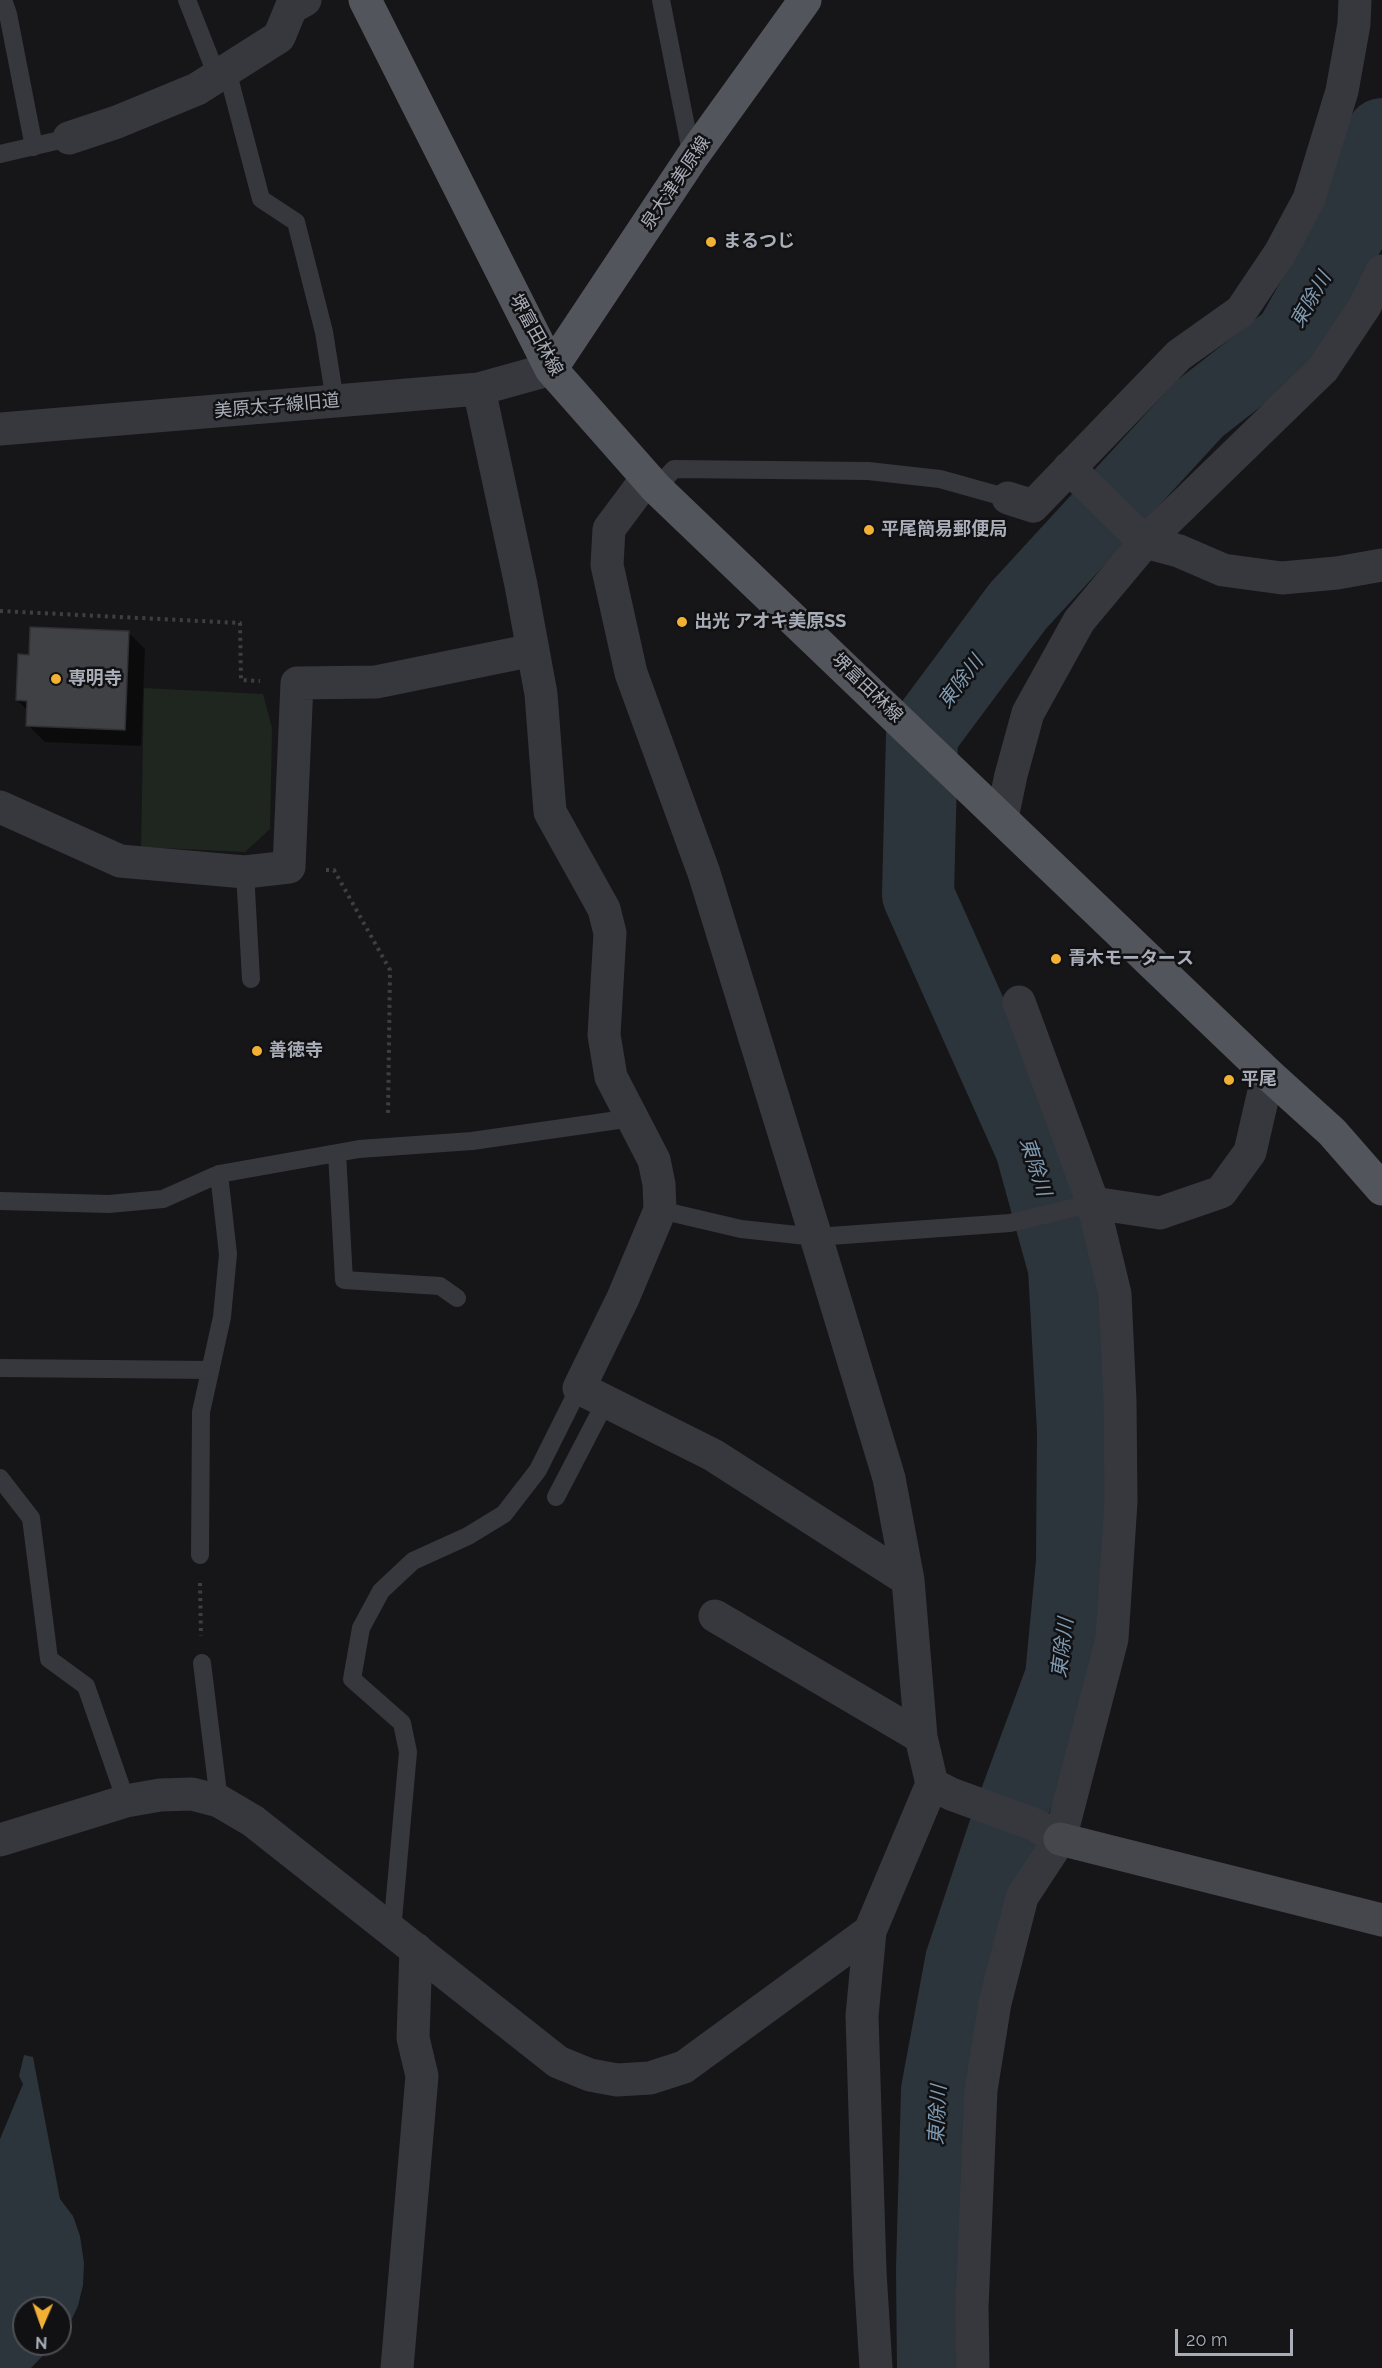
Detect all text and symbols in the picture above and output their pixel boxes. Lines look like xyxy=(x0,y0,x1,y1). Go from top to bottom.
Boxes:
street label: 泉大津美原線 xyxy=(637,132,715,234)
place label: まるつじ xyxy=(723,231,795,253)
marker: まるつじ xyxy=(704,235,718,249)
water label: 東除川 xyxy=(1286,268,1336,332)
street label: 堺富田林線 xyxy=(505,290,567,380)
street label: 美原太子線旧道 xyxy=(213,390,341,422)
place label: 平尾簡易郵便局 xyxy=(881,519,1007,541)
marker: 平尾簡易郵便局 xyxy=(862,523,876,537)
place label: 出光 アオキ美原SS xyxy=(694,611,846,633)
marker: 出光 アオキ美原SS xyxy=(675,615,689,629)
street label: 堺富田林線 xyxy=(827,649,907,727)
water label: 東除川 xyxy=(933,651,989,713)
place label: 専明寺 xyxy=(68,668,122,690)
marker: 専明寺 xyxy=(49,672,63,686)
place label: 青木モータース xyxy=(1068,948,1194,970)
marker: 青木モータース xyxy=(1049,952,1063,966)
place label: 善徳寺 xyxy=(269,1040,323,1062)
marker: 善徳寺 xyxy=(250,1044,264,1058)
place label: 平尾 xyxy=(1241,1069,1277,1091)
marker: 平尾 xyxy=(1222,1073,1236,1087)
water label: 東除川 xyxy=(1014,1135,1056,1199)
water label: 東除川 xyxy=(1047,1617,1079,1679)
water label: 東除川 xyxy=(924,2084,952,2146)
north arrow xyxy=(12,2296,72,2356)
scale bar xyxy=(1178,2317,1296,2355)
text: 20 m xyxy=(1186,2329,1228,2350)
text: N xyxy=(35,2333,48,2352)

